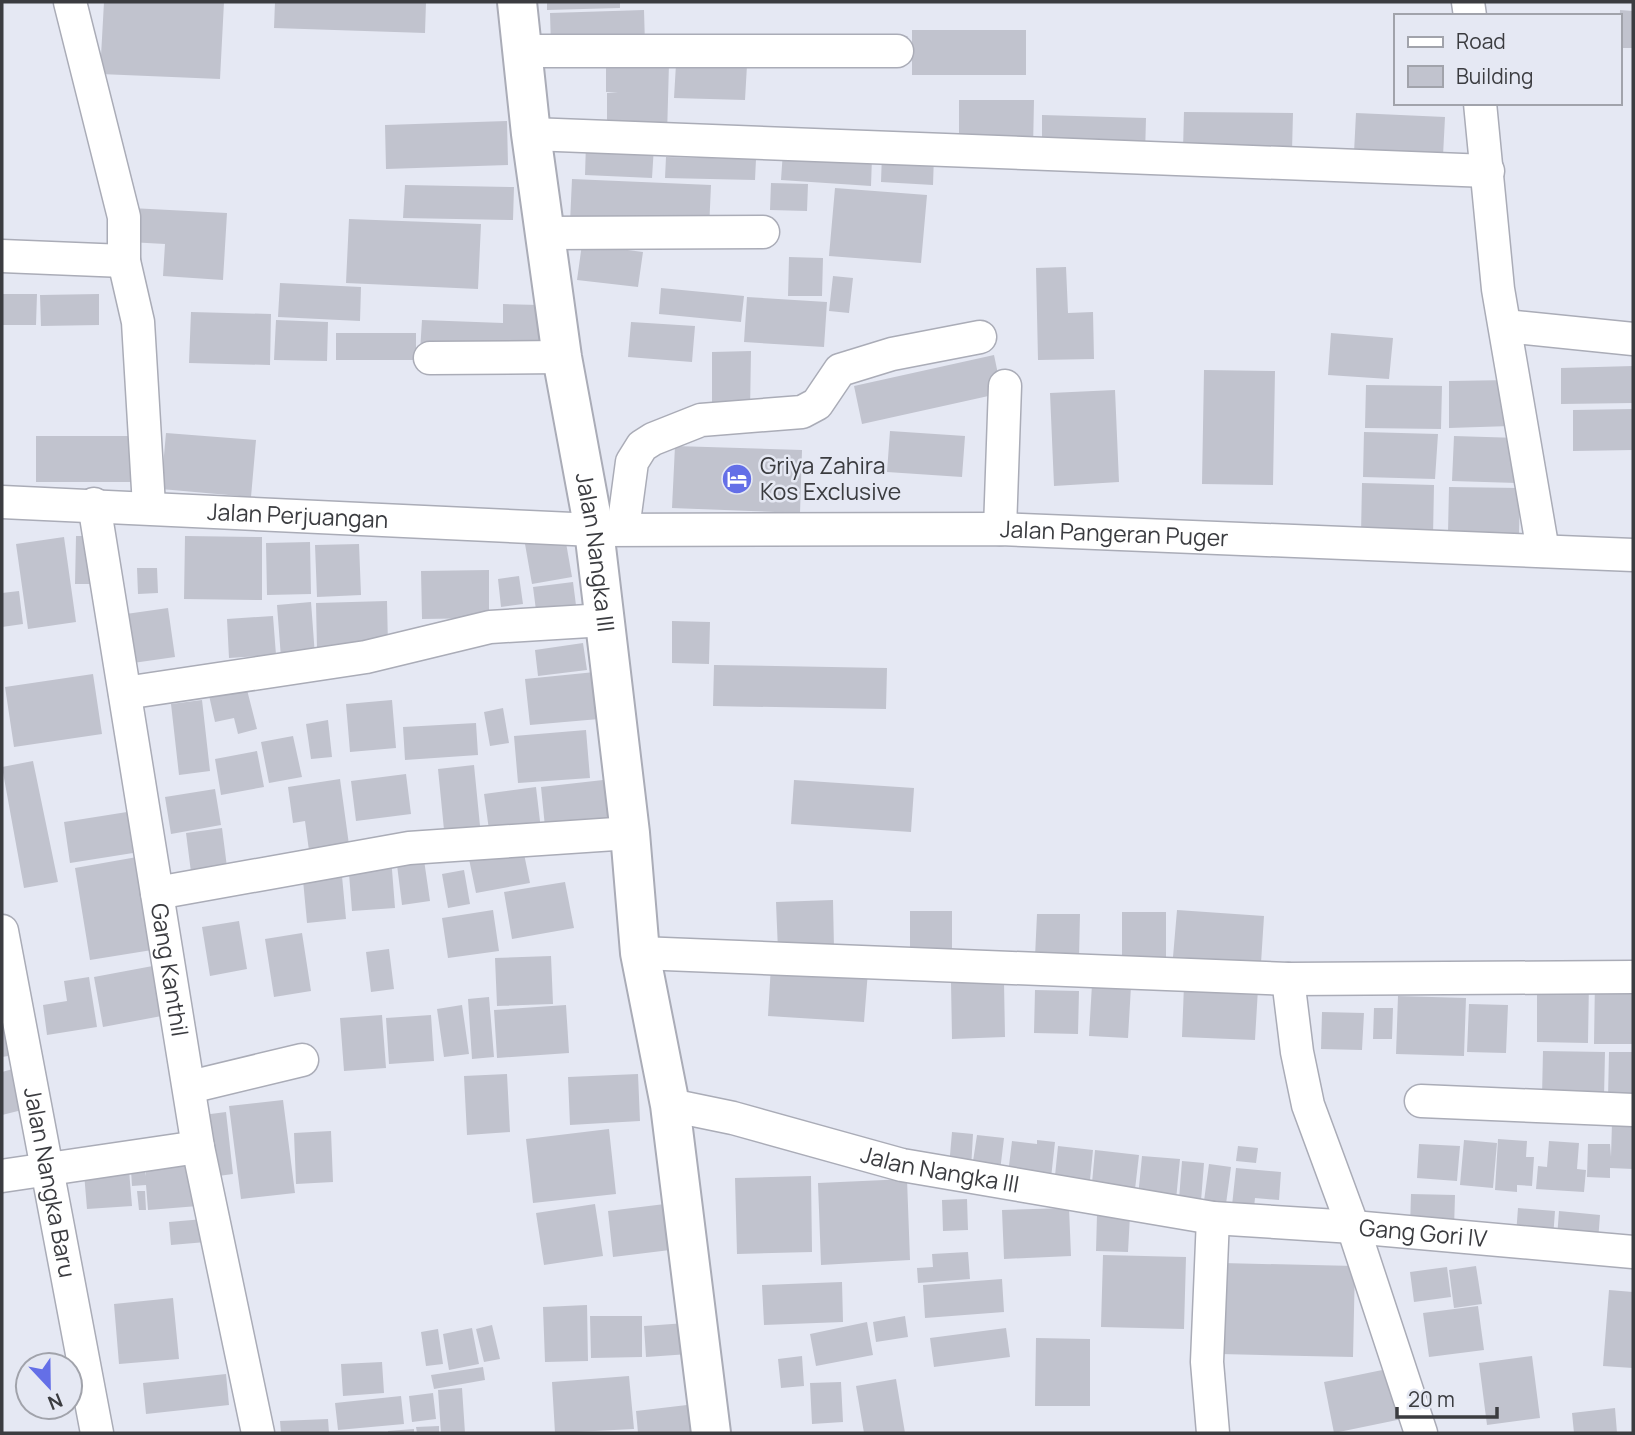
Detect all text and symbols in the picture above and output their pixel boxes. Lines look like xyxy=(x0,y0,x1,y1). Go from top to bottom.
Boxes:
legend xyxy=(1394,14,1621,105)
text: Road xyxy=(1456,27,1506,55)
text: Building xyxy=(1456,62,1533,90)
place label: Griya Zahira Kos Exclusive xyxy=(760,449,901,507)
hotel icon: Griya Zahira Kos Exclusive xyxy=(720,462,754,496)
street label: Jalan Nangka III xyxy=(569,470,623,634)
street label: Jalan Perjuangan xyxy=(206,495,389,535)
street label: Jalan Pangeran Puger xyxy=(999,512,1229,553)
street label: Gang Kanthil xyxy=(144,901,197,1039)
street label: Jalan Nangka Baru xyxy=(17,1084,84,1280)
street label: Jalan Nangka III xyxy=(857,1137,1022,1200)
street label: Gang Gori IV xyxy=(1358,1211,1489,1254)
north arrow xyxy=(14,1351,84,1421)
scale bar xyxy=(1397,1376,1497,1420)
text: 20 m xyxy=(1408,1385,1455,1413)
text: N xyxy=(44,1387,67,1416)

